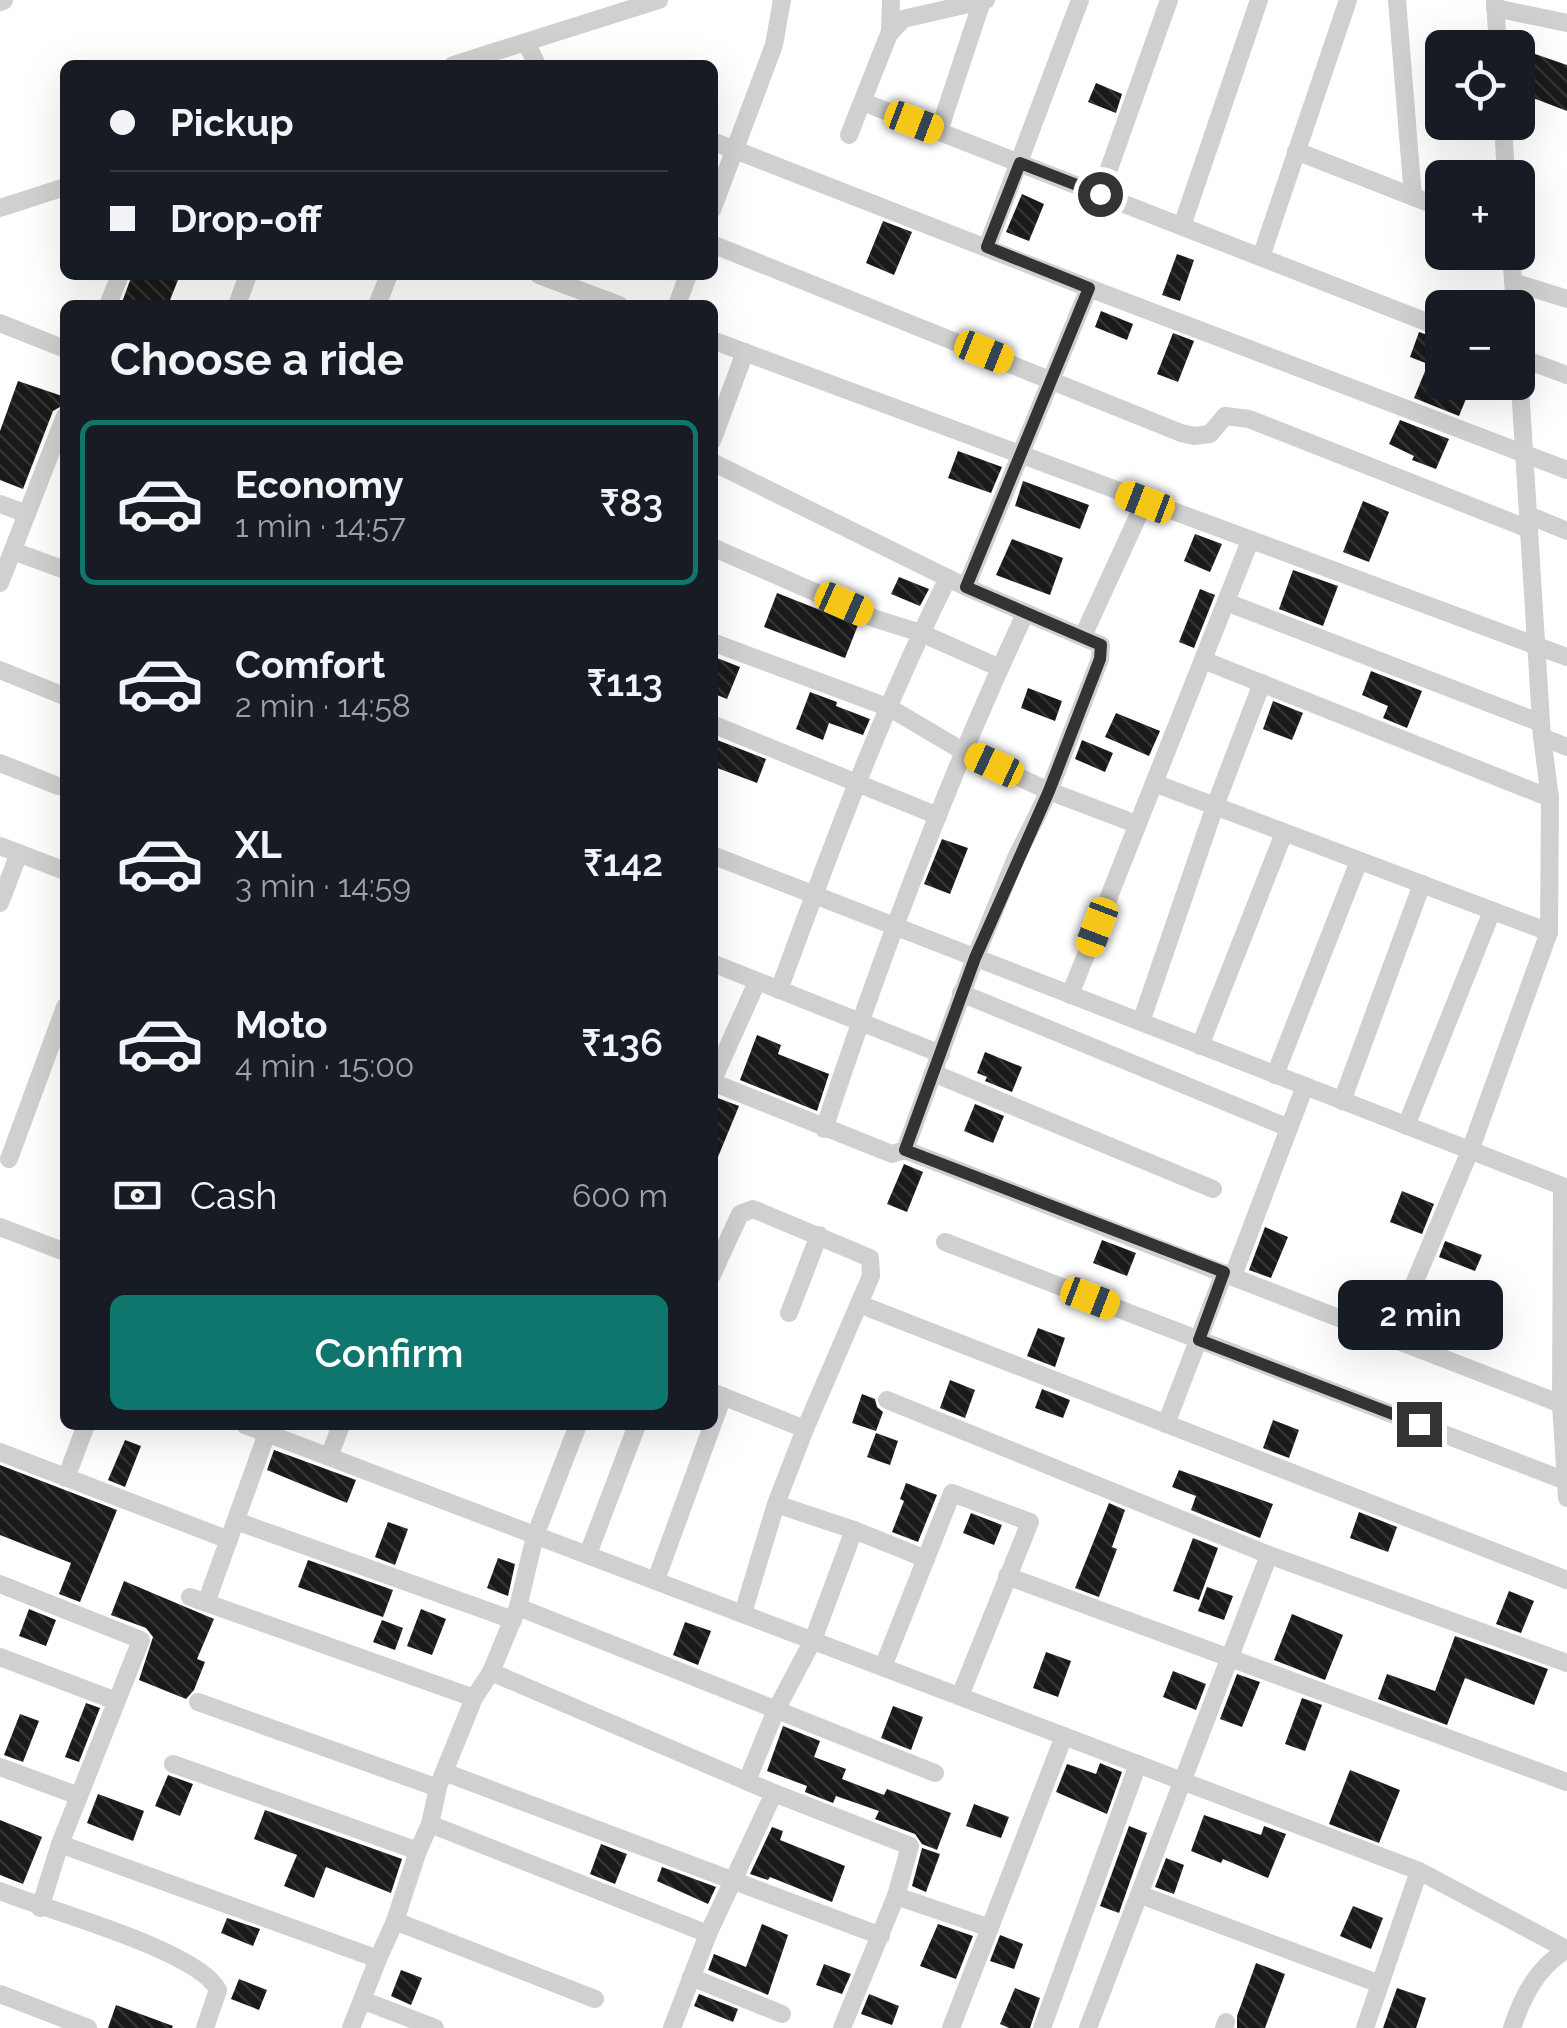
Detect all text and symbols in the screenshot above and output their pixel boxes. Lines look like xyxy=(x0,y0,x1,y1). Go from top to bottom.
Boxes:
map controls xyxy=(1425,30,1535,400)
button: locate xyxy=(1425,30,1535,140)
car xyxy=(881,97,947,147)
text: Pickup xyxy=(170,100,294,145)
button: + xyxy=(1425,160,1535,270)
route start xyxy=(1078,172,1123,217)
text: Drop-off xyxy=(170,196,322,241)
button: − xyxy=(1425,290,1535,400)
car xyxy=(951,327,1017,377)
text: Choose a ride xyxy=(110,333,404,386)
icon: car xyxy=(115,458,205,548)
text: Economy xyxy=(235,462,404,507)
car xyxy=(1112,477,1178,527)
text: ₹83 xyxy=(600,480,663,525)
text: 1 min · 14:57 xyxy=(235,507,406,544)
car xyxy=(810,578,878,630)
icon: car xyxy=(115,638,205,728)
text: Comfort xyxy=(235,642,385,687)
text: ₹113 xyxy=(587,660,663,705)
text: 2 min · 14:58 xyxy=(235,687,411,724)
car xyxy=(960,739,1028,791)
icon: car xyxy=(115,818,205,908)
text: XL xyxy=(235,822,282,867)
text: ₹142 xyxy=(583,840,663,885)
text: 3 min · 14:59 xyxy=(235,867,411,904)
car xyxy=(1072,894,1122,960)
icon: car xyxy=(115,998,205,1088)
text: Moto xyxy=(235,1002,328,1047)
text: ₹136 xyxy=(582,1020,663,1065)
text: 4 min · 15:00 xyxy=(235,1047,414,1084)
icon: cash xyxy=(110,1168,165,1223)
text: Cash xyxy=(190,1173,277,1218)
text: 600 m xyxy=(572,1177,668,1214)
car xyxy=(1057,1273,1123,1323)
callout: 2 min xyxy=(1336,1279,1502,1349)
button: Confirm xyxy=(110,1295,668,1410)
text: 2 min xyxy=(1380,1296,1461,1333)
route end xyxy=(1397,1402,1442,1447)

